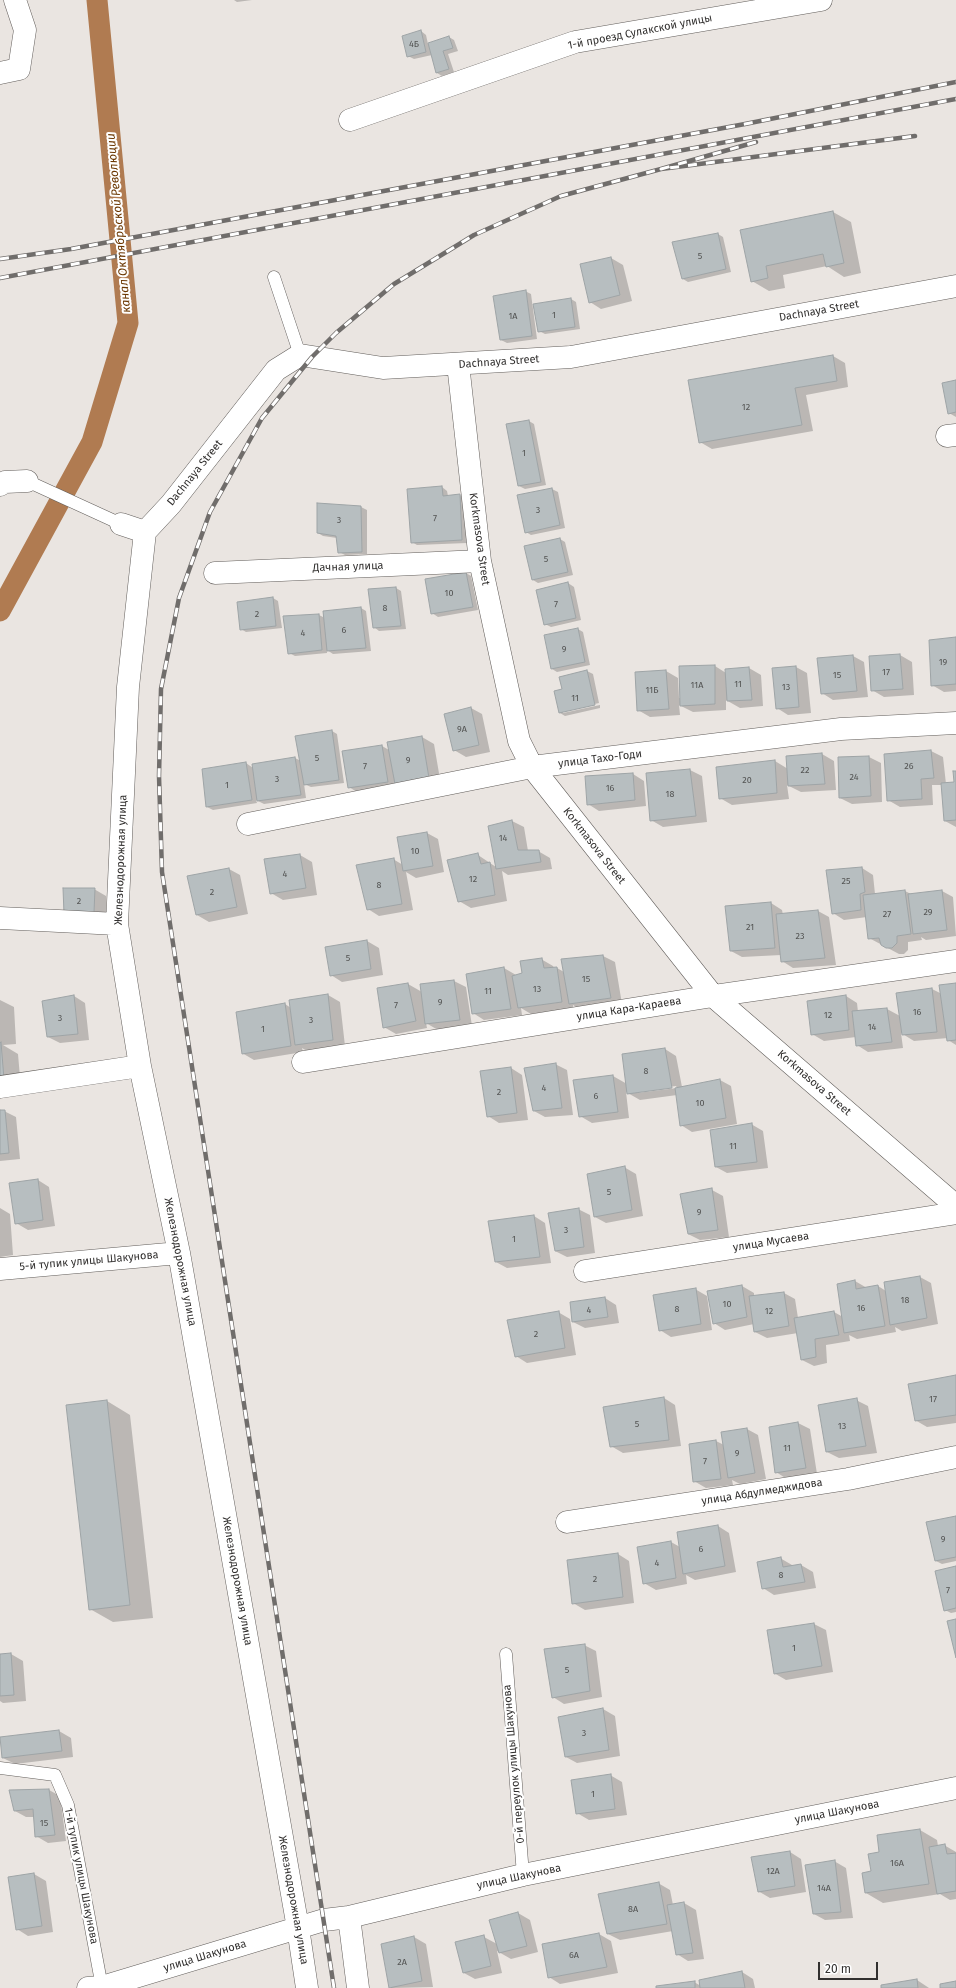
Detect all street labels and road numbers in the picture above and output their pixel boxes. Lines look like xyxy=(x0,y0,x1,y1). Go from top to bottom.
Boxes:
street label: 1-й проезд Сулакской улицы xyxy=(567,12,713,52)
street label: Dachnaya Street xyxy=(778,297,860,325)
street label: Dachnaya Street xyxy=(458,353,540,371)
street label: Dachnaya Street xyxy=(164,437,226,509)
street label: Korkmasova Street xyxy=(466,492,492,586)
street label: Дачная улица xyxy=(312,559,384,575)
street label: улица Тахо-Годи xyxy=(557,747,643,771)
street label: Железнодорожная улица xyxy=(112,795,130,925)
street label: Korkmasova Street xyxy=(560,805,628,887)
street label: улица Кара-Караева xyxy=(576,994,682,1024)
street label: Korkmasova Street xyxy=(774,1047,854,1119)
street label: Железнодорожная улица xyxy=(161,1197,199,1327)
street label: улица Мусаева xyxy=(732,1229,810,1255)
street label: 5-й тупик улицы Шакунова xyxy=(19,1248,159,1274)
street label: улица Абдулмеджидова xyxy=(701,1476,823,1508)
street label: Железнодорожная улица xyxy=(219,1516,255,1646)
street label: 0-й переулок улицы Шакунова xyxy=(500,1684,528,1844)
street label: улица Шакунова xyxy=(794,1797,880,1827)
street label: 1-й тупик улицы Шакунова xyxy=(61,1807,101,1945)
street label: Железнодорожная улица xyxy=(275,1835,311,1965)
street label: улица Шакунова xyxy=(476,1862,562,1892)
street label: улица Шакунова xyxy=(162,1937,248,1975)

